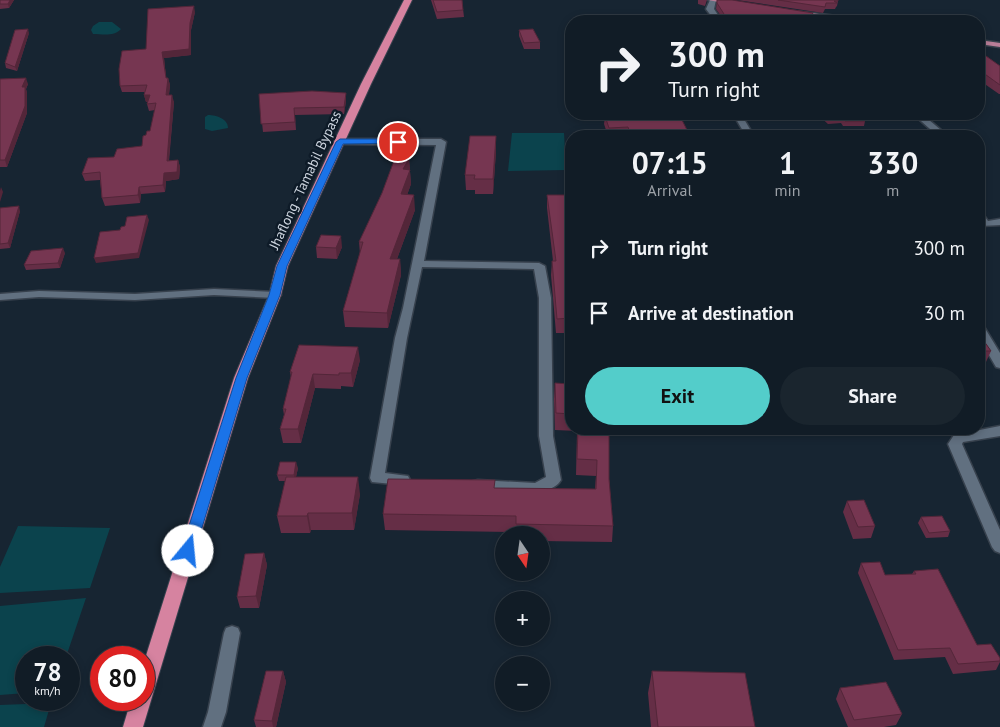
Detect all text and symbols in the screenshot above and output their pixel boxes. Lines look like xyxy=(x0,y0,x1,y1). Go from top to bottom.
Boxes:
text: 300 m xyxy=(668,31,765,77)
icon: right xyxy=(585,35,650,100)
text: Turn right xyxy=(668,75,760,103)
street label: Jhaflong - Tamabil Bypass xyxy=(264,108,345,253)
pin xyxy=(377,121,419,163)
icon: arrive xyxy=(384,128,412,156)
text: 07:15 xyxy=(632,143,708,182)
text: 1 xyxy=(779,143,796,182)
text: 330 xyxy=(867,143,918,182)
text: Arrival xyxy=(647,180,692,200)
text: min xyxy=(775,180,801,200)
text: m xyxy=(886,180,899,200)
icon: right xyxy=(585,234,613,262)
text: Turn right xyxy=(628,236,708,260)
text: 300 m xyxy=(913,236,965,260)
icon: arrive xyxy=(585,299,613,327)
text: Arrive at destination xyxy=(628,301,794,325)
text: 30 m xyxy=(924,301,965,325)
button: Exit xyxy=(585,367,770,425)
button: Share xyxy=(780,367,965,425)
position arrow xyxy=(161,524,213,576)
north arrow xyxy=(495,526,550,581)
map controls xyxy=(495,526,550,711)
button: + xyxy=(495,591,550,646)
speed limit sign: 80 xyxy=(90,646,155,711)
text: 78 xyxy=(33,656,62,688)
button: − xyxy=(495,656,550,711)
text: km/h xyxy=(34,683,61,698)

